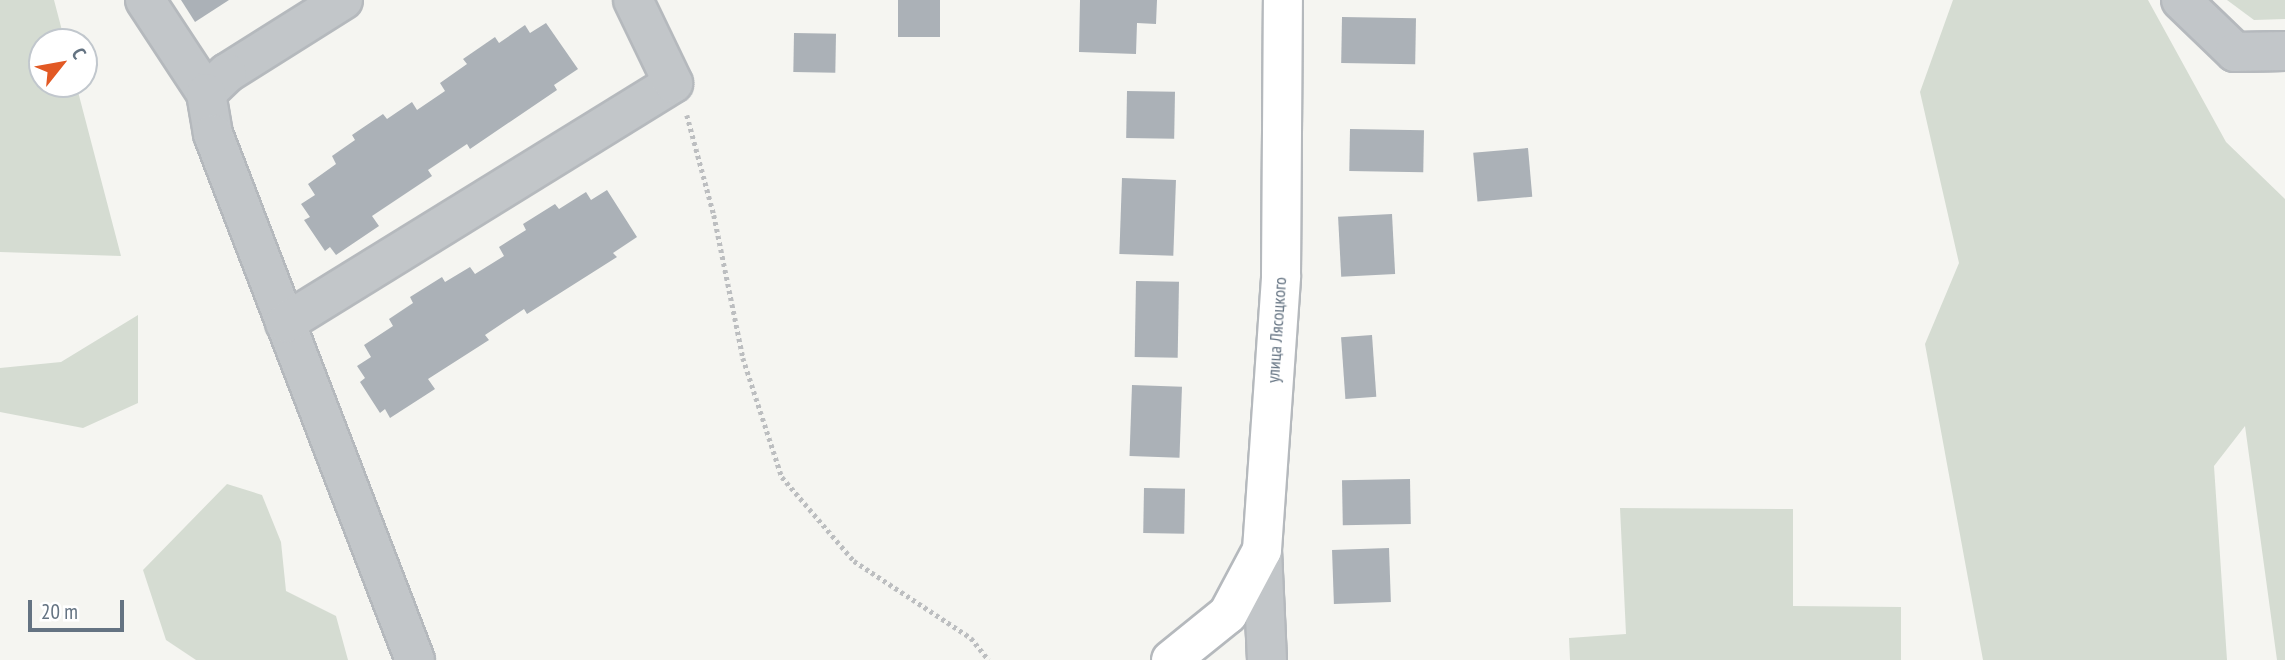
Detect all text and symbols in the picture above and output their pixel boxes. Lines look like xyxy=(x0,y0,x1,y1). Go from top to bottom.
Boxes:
north arrow xyxy=(28,28,98,98)
text: С xyxy=(67,43,92,63)
street label: улица Лясоцкого xyxy=(1263,276,1291,384)
scale bar xyxy=(32,586,128,630)
text: 20 m xyxy=(41,598,78,625)

